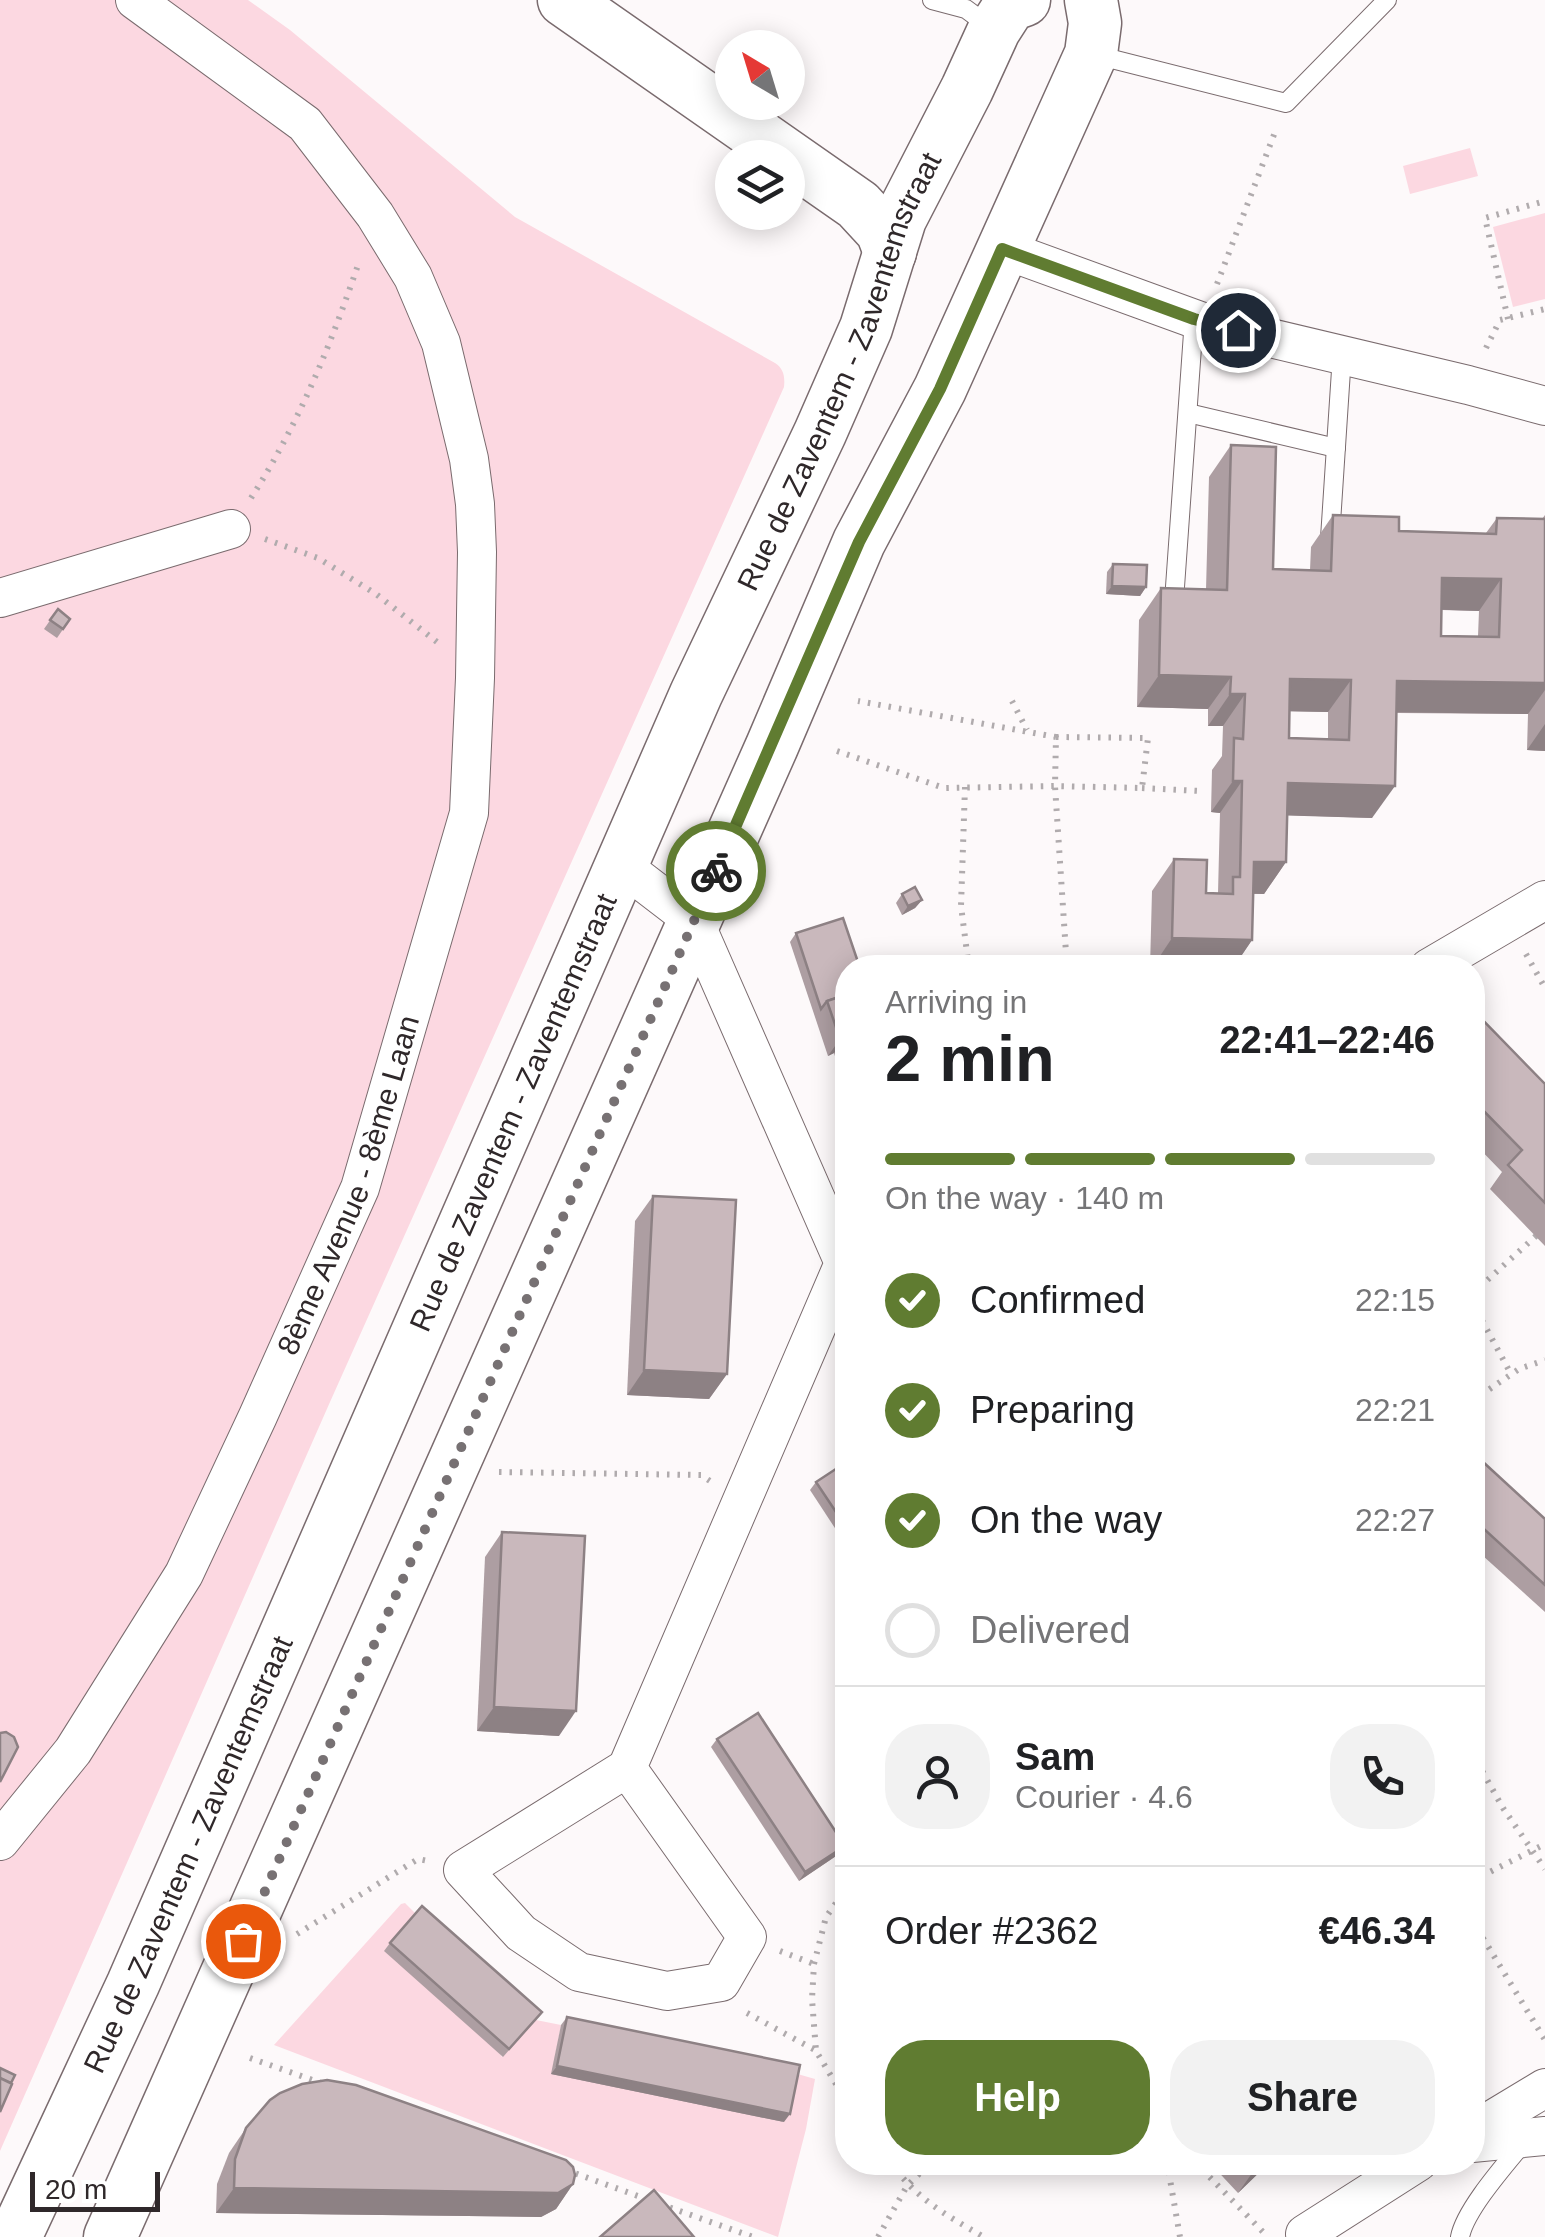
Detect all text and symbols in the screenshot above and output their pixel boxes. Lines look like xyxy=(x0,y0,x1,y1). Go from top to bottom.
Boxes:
north arrow xyxy=(715,30,805,120)
map controls xyxy=(715,30,805,230)
button: layers xyxy=(715,140,805,230)
street label: Rue de Zaventem - Zaventemstraat xyxy=(731,146,948,596)
pin xyxy=(1196,288,1281,373)
icon: home xyxy=(1211,303,1266,358)
courier xyxy=(666,821,766,921)
icon: bike xyxy=(689,844,744,899)
street label: Rue de Zaventem - Zaventemstraat xyxy=(403,888,623,1336)
text: Arriving in xyxy=(885,984,1027,1020)
street label: 8ème Avenue - 8ème Laan xyxy=(271,1012,425,1360)
text: 22:41–22:46 xyxy=(1219,1019,1435,1061)
text: 2 min xyxy=(885,1022,1055,1095)
text: On the way · 140 m xyxy=(885,1180,1164,1216)
icon: check xyxy=(885,1273,940,1328)
text: Confirmed xyxy=(970,1279,1145,1321)
text: 22:15 xyxy=(1355,1282,1435,1318)
icon: check xyxy=(885,1383,940,1438)
text: Preparing xyxy=(970,1389,1135,1431)
text: 22:21 xyxy=(1355,1392,1435,1428)
icon: check xyxy=(885,1493,940,1548)
text: On the way xyxy=(970,1499,1162,1541)
text: 22:27 xyxy=(1355,1502,1435,1538)
text: Delivered xyxy=(970,1609,1131,1651)
street label: Rue de Zaventem - Zaventemstraat xyxy=(77,1630,299,2078)
button: person xyxy=(885,1724,990,1829)
button: phone xyxy=(1330,1724,1435,1829)
text: Sam xyxy=(1015,1736,1095,1778)
text: Courier · 4.6 xyxy=(1015,1779,1193,1815)
pin xyxy=(201,1899,286,1984)
text: Order #2362 xyxy=(885,1910,1098,1952)
text: €46.34 xyxy=(1319,1910,1435,1952)
icon: bag xyxy=(216,1914,271,1969)
button: Help xyxy=(885,2040,1150,2155)
button: Share xyxy=(1170,2040,1435,2155)
scale bar xyxy=(30,2167,160,2212)
text: 20 m xyxy=(45,2174,107,2205)

